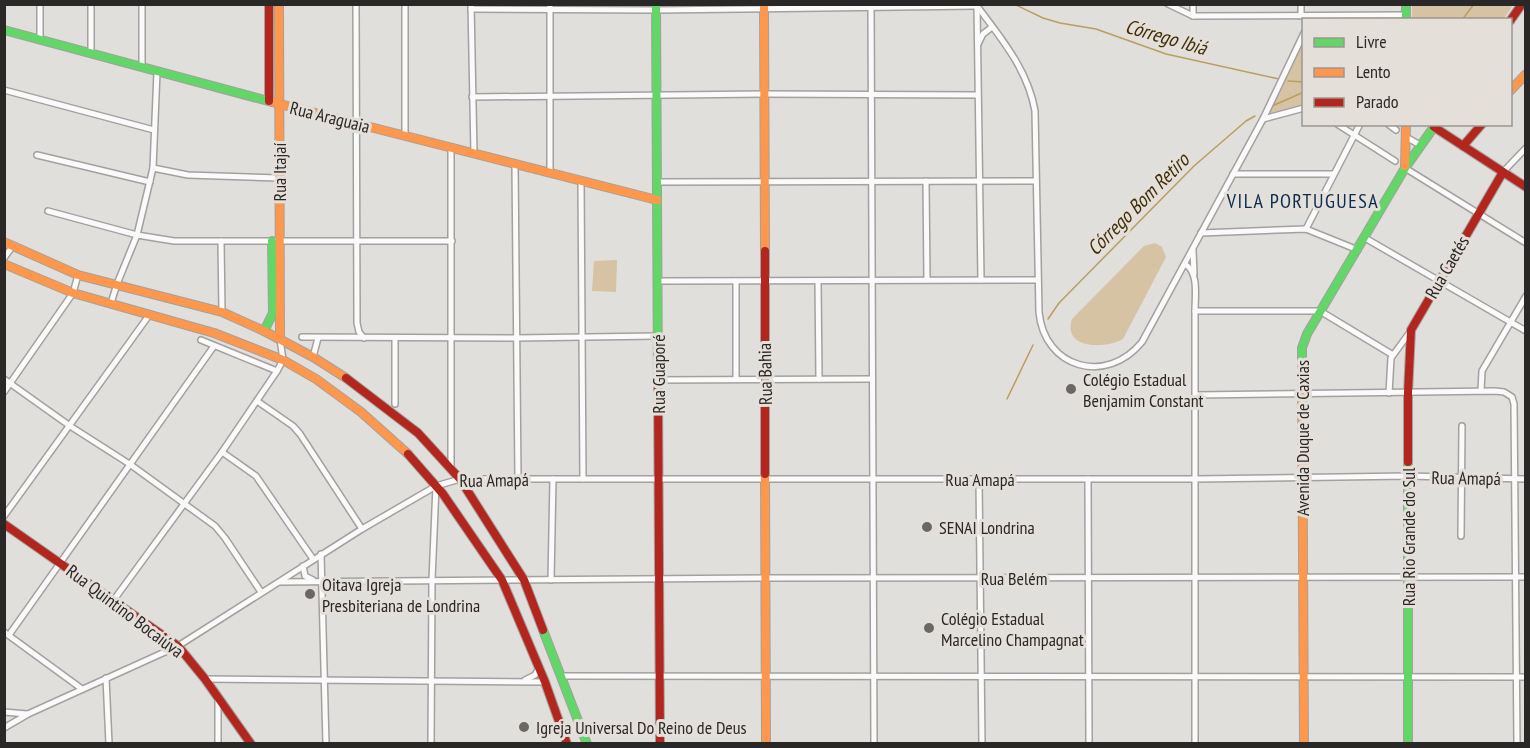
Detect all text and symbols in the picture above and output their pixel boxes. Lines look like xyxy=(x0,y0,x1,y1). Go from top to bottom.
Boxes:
water label: Córrego Ibiá xyxy=(1122,13,1212,62)
legend xyxy=(1302,18,1512,126)
text: Livre xyxy=(1356,30,1387,53)
text: Lento xyxy=(1356,60,1391,83)
text: Parado xyxy=(1356,90,1399,113)
street label: Rua Araguaia xyxy=(288,96,372,138)
street label: Rua Itajaí xyxy=(268,143,291,201)
water label: Córrego Bom Retiro xyxy=(1081,146,1196,261)
district label: VILA PORTUGUESA xyxy=(1226,188,1379,214)
street label: Rua Caetés xyxy=(1420,232,1474,302)
street label: Rua Guaporé xyxy=(647,334,670,414)
street label: Rua Bahia xyxy=(753,343,777,405)
street label: Avenida Duque de Caxias xyxy=(1291,360,1314,516)
place label: Colégio Estadual Benjamim Constant xyxy=(1083,368,1204,412)
marker: Colégio Estadual Benjamim Constant xyxy=(1064,382,1078,396)
street label: Rua Amapá xyxy=(1431,466,1501,490)
street label: Rua Rio Grande do Sul xyxy=(1397,467,1420,606)
street label: Rua Amapá xyxy=(459,468,529,492)
street label: Rua Amapá xyxy=(945,468,1015,491)
place label: SENAI Londrina xyxy=(939,516,1035,539)
marker: SENAI Londrina xyxy=(920,520,934,534)
street label: Rua Quintino Bocaiúva xyxy=(62,559,188,663)
street label: Rua Belém xyxy=(981,567,1047,590)
place label: Oitava Igreja Presbiteriana de Londrina xyxy=(322,573,480,617)
marker: Oitava Igreja Presbiteriana de Londrina xyxy=(303,587,317,601)
place label: Colégio Estadual Marcelino Champagnat xyxy=(941,607,1084,651)
marker: Colégio Estadual Marcelino Champagnat xyxy=(922,621,936,635)
place label: Igreja Universal Do Reino de Deus xyxy=(536,716,747,739)
marker: Igreja Universal Do Reino de Deus xyxy=(517,720,531,734)

